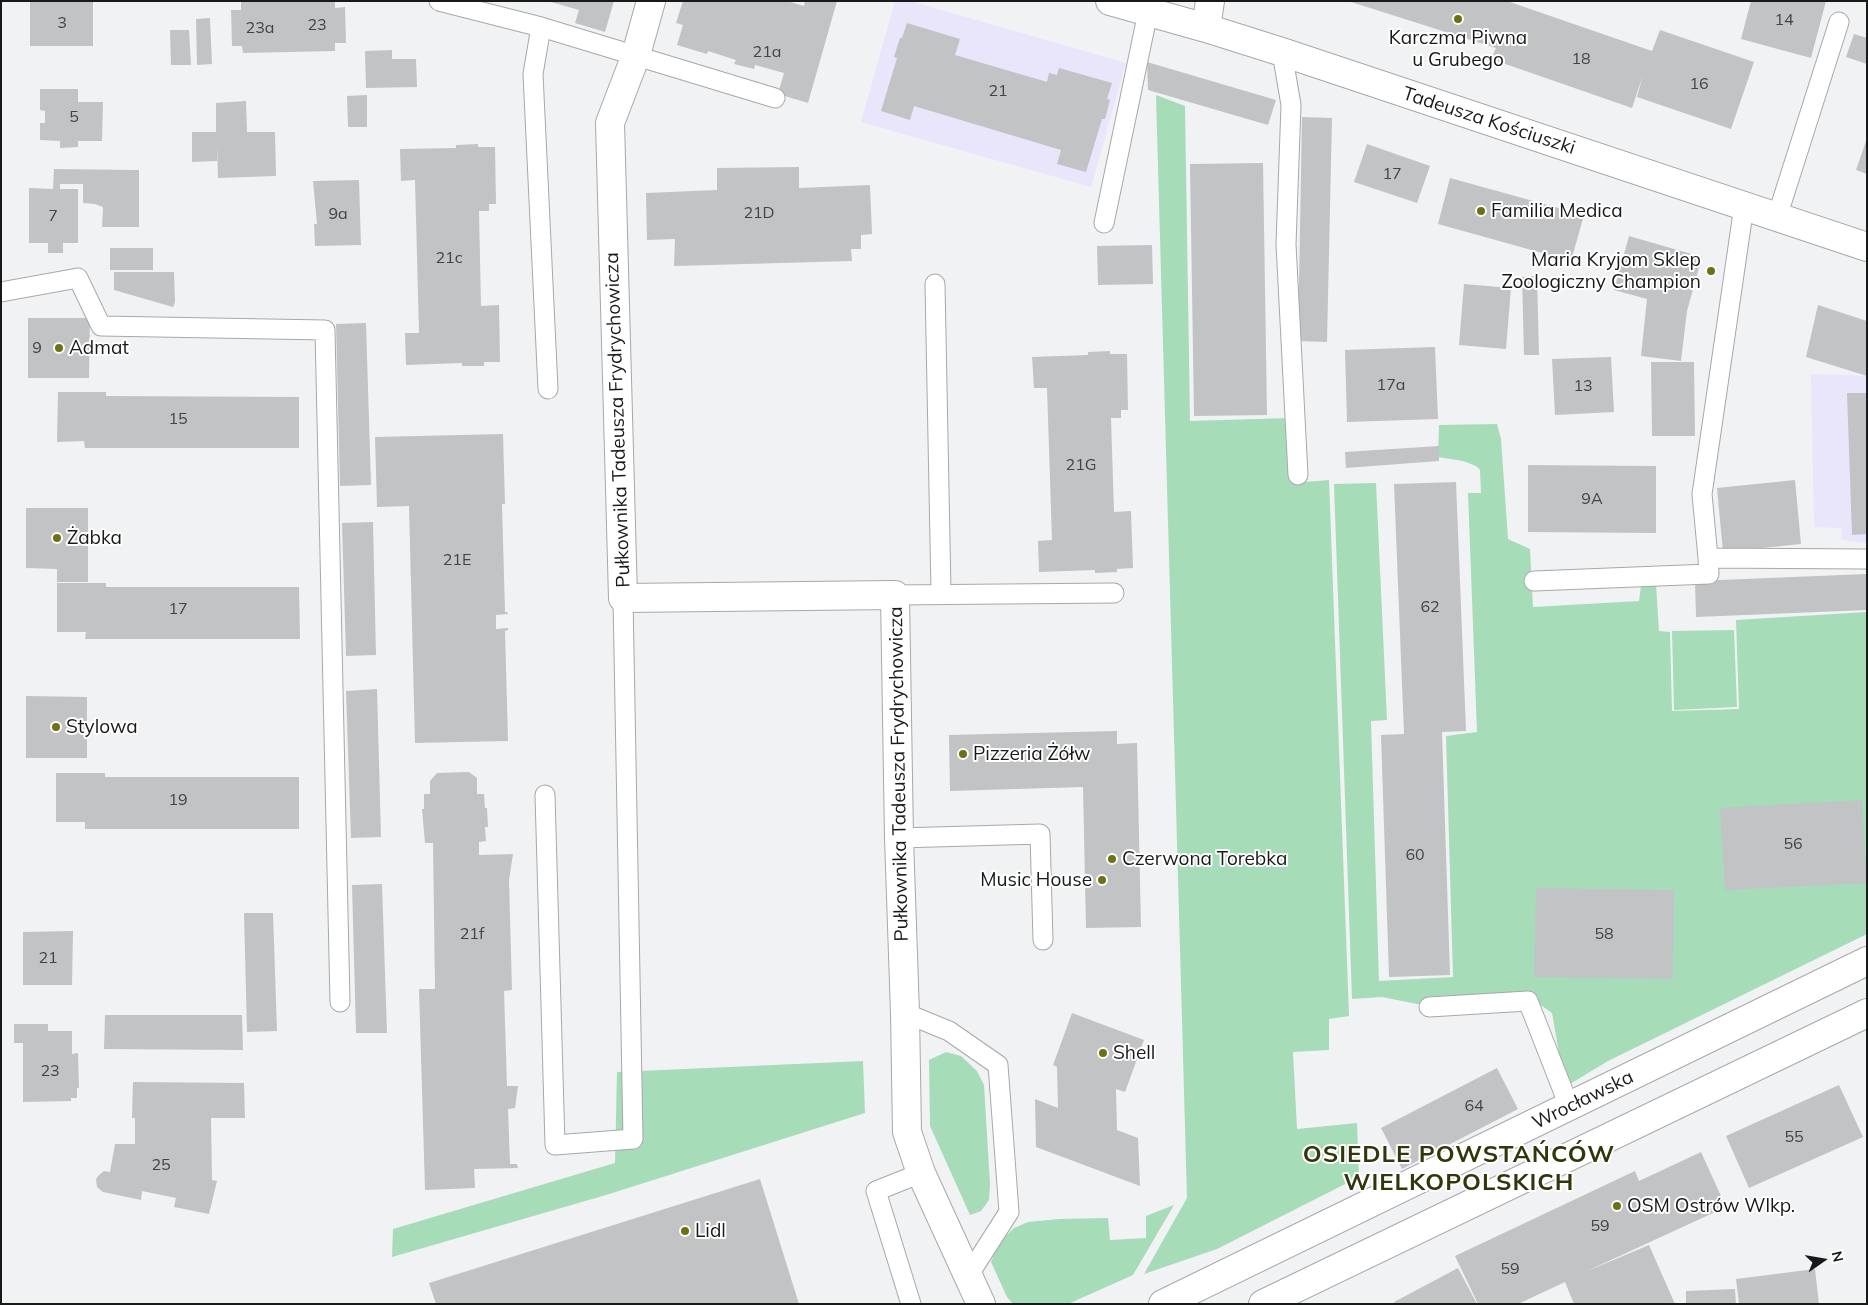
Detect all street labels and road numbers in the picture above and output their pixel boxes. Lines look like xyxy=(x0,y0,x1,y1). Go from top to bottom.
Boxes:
street label: Tadeusza Kościuszki xyxy=(1400,82,1578,160)
street label: Pułkownika Tadeusza Frydrychowicza xyxy=(601,252,635,588)
street label: Pułkownika Tadeusza Frydrychowicza xyxy=(885,606,913,942)
street label: Wrocławska xyxy=(1529,1066,1637,1134)

